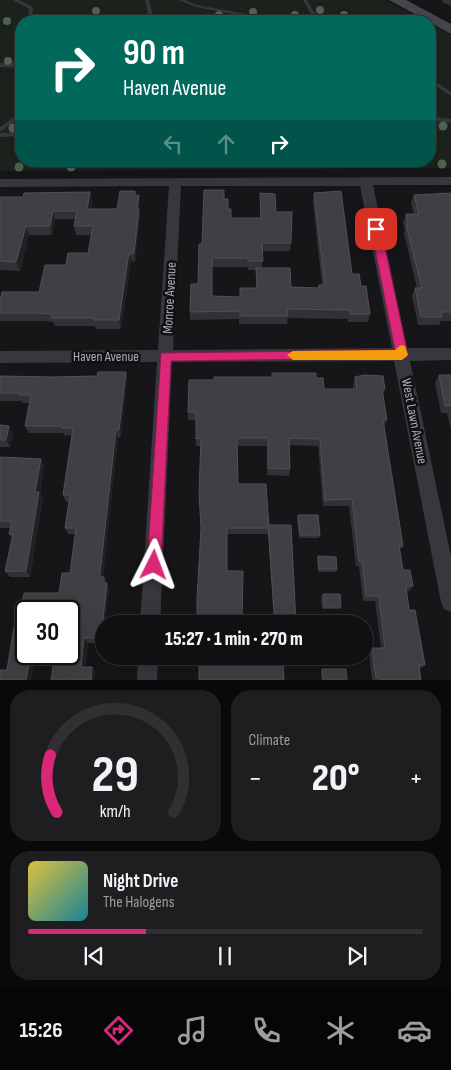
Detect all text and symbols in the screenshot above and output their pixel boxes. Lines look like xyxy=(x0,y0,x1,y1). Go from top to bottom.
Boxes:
text: 90 m xyxy=(123,32,185,75)
icon: right xyxy=(40,35,105,100)
text: Haven Avenue xyxy=(123,75,226,102)
icon: left xyxy=(159,130,187,158)
icon: ahead xyxy=(212,130,240,158)
icon: right xyxy=(265,130,293,158)
pin xyxy=(355,208,397,250)
icon: arrive xyxy=(362,215,390,243)
street label: Monroe Avenue xyxy=(159,262,180,334)
street label: Haven Avenue xyxy=(73,348,139,365)
street label: West Lawn Avenue xyxy=(398,377,431,465)
position arrow xyxy=(127,538,179,590)
speed limit sign: 30 xyxy=(15,600,80,665)
text: 15:27 · 1 min · 270 m xyxy=(165,628,303,651)
text: Climate xyxy=(249,731,290,750)
text: 29 xyxy=(92,744,139,807)
text: 20° xyxy=(312,756,360,801)
text: − xyxy=(249,762,262,795)
text: + xyxy=(409,762,423,795)
text: km/h xyxy=(100,801,131,822)
text: Night Drive xyxy=(103,870,178,893)
text: The Halogens xyxy=(103,893,174,912)
icon: previous xyxy=(80,942,108,970)
icon: pause xyxy=(211,942,239,970)
icon: next xyxy=(343,942,371,970)
icon: directions xyxy=(101,1013,136,1048)
icon: music xyxy=(175,1013,210,1048)
icon: phone xyxy=(249,1013,284,1048)
icon: climate xyxy=(323,1013,358,1048)
icon: car xyxy=(397,1013,432,1048)
text: 15:26 xyxy=(19,1017,63,1044)

